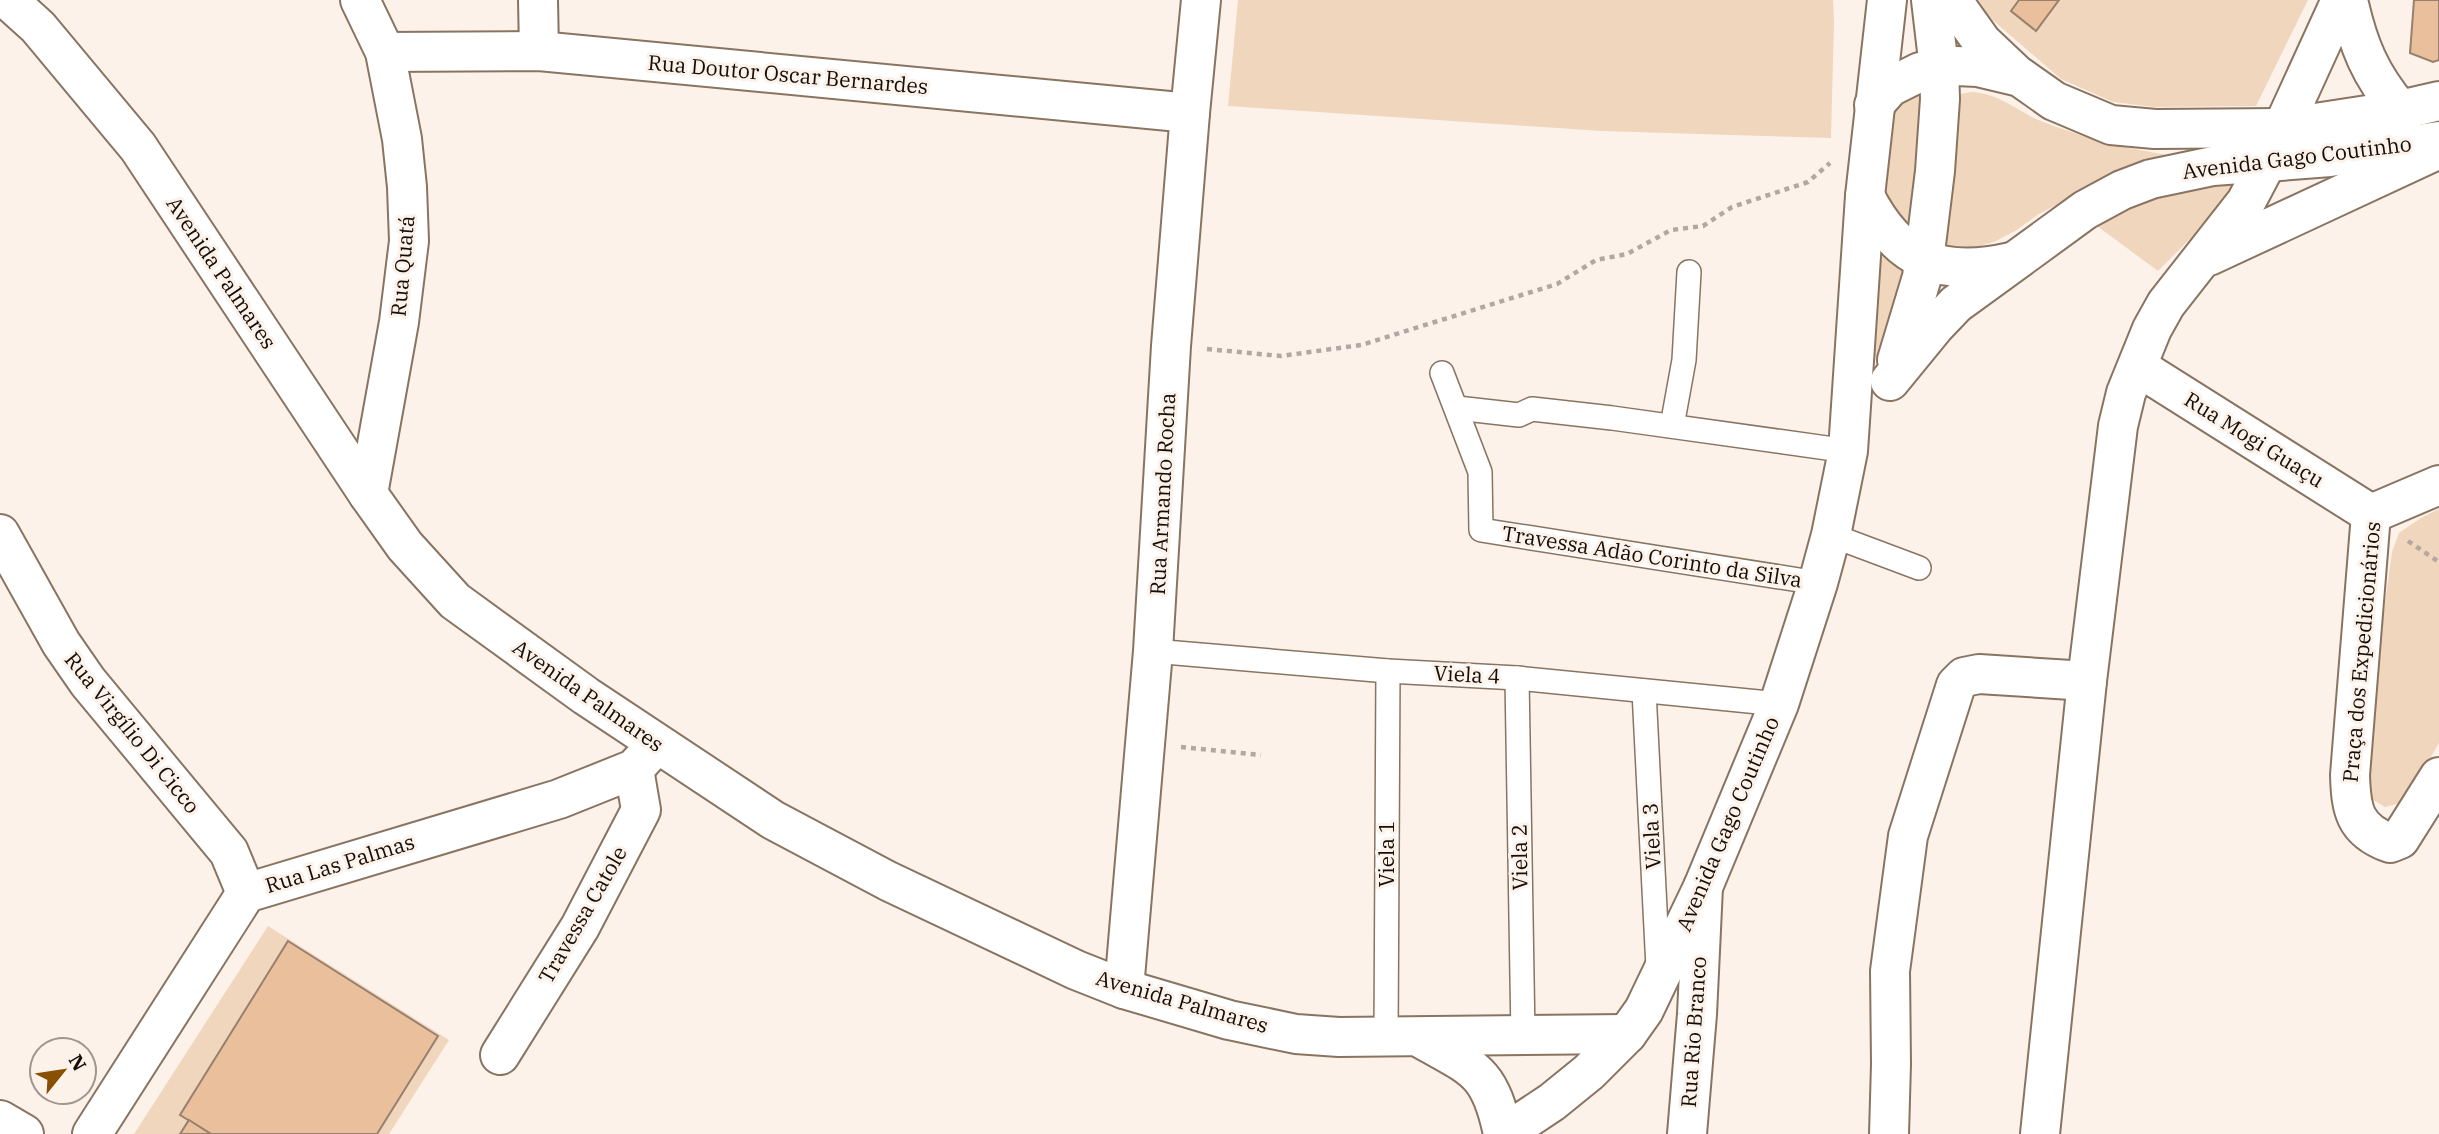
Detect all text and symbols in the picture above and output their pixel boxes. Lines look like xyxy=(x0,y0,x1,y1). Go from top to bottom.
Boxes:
street label: Rua Doutor Oscar Bernardes xyxy=(647,48,929,100)
street label: Avenida Gago Coutinho xyxy=(2181,129,2413,185)
street label: Avenida Palmares xyxy=(160,191,283,354)
street label: Rua Quatá xyxy=(384,214,420,318)
street label: Rua Mogi Guaçu xyxy=(2179,385,2330,493)
street label: Rua Armando Rocha xyxy=(1143,392,1181,596)
street label: Travessa Adão Corinto da Silva xyxy=(1500,518,1804,594)
street label: Praça dos Expedicionários xyxy=(2336,520,2386,784)
street label: Avenida Palmares xyxy=(508,633,670,758)
street label: Rua Virgílio Di Cicco xyxy=(59,646,207,819)
street label: Viela 4 xyxy=(1433,658,1501,690)
street label: Avenida Gago Coutinho xyxy=(1669,712,1785,935)
street label: Viela 3 xyxy=(1635,802,1667,870)
street label: Viela 1 xyxy=(1372,821,1400,887)
street label: Viela 2 xyxy=(1504,823,1534,891)
street label: Rua Las Palmas xyxy=(262,827,418,899)
street label: Travessa Catole xyxy=(531,841,633,988)
street label: Rua Rio Branco xyxy=(1674,955,1712,1108)
street label: Avenida Palmares xyxy=(1093,963,1272,1039)
north arrow xyxy=(28,1036,98,1106)
text: N xyxy=(64,1050,92,1075)

